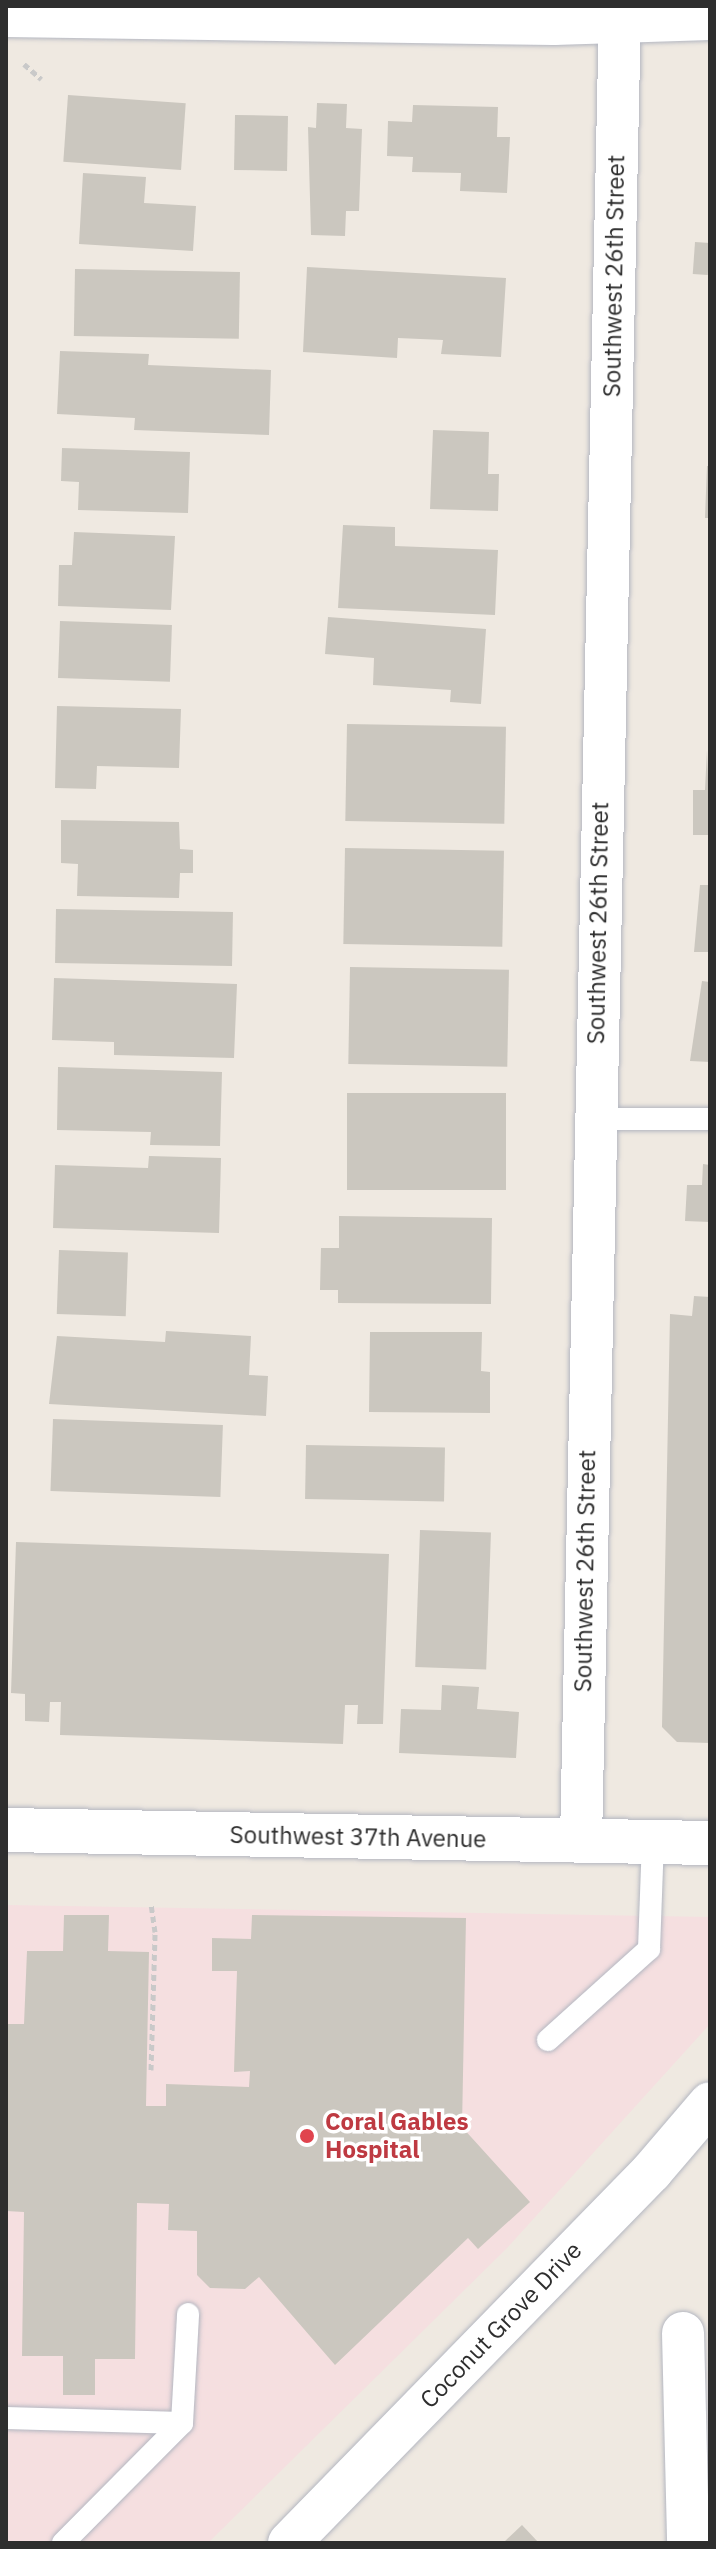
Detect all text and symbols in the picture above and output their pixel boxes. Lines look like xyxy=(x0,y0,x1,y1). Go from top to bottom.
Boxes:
street label: Southwest 26th Street xyxy=(597,155,631,397)
street label: Southwest 26th Street xyxy=(581,802,615,1044)
street label: Southwest 26th Street xyxy=(568,1450,602,1692)
street label: Southwest 37th Avenue xyxy=(229,1820,487,1854)
place label: Coral Gables Hospital xyxy=(325,2108,468,2164)
marker: Coral Gables Hospital xyxy=(296,2125,318,2147)
street label: Coconut Grove Drive xyxy=(414,2236,588,2414)

